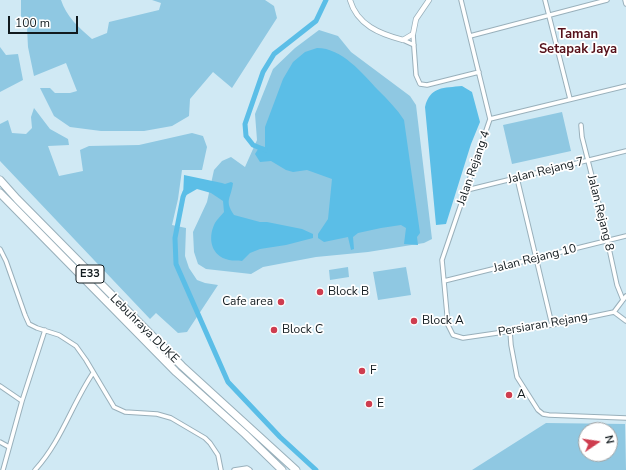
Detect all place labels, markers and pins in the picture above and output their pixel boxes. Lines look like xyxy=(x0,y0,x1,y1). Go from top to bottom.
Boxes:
place label: Block B xyxy=(328,285,369,299)
marker: Block B xyxy=(315,287,325,297)
place label: Cafe area xyxy=(222,295,273,309)
marker: Cafe area xyxy=(276,297,286,307)
place label: Block A xyxy=(422,314,464,328)
marker: Block A xyxy=(409,316,419,326)
place label: Block C xyxy=(282,323,323,337)
marker: Block C xyxy=(269,325,279,335)
place label: F xyxy=(370,364,377,378)
marker: F xyxy=(357,366,367,376)
place label: A xyxy=(517,388,526,402)
marker: A xyxy=(504,390,514,400)
place label: E xyxy=(377,397,384,411)
marker: E xyxy=(364,399,374,409)

